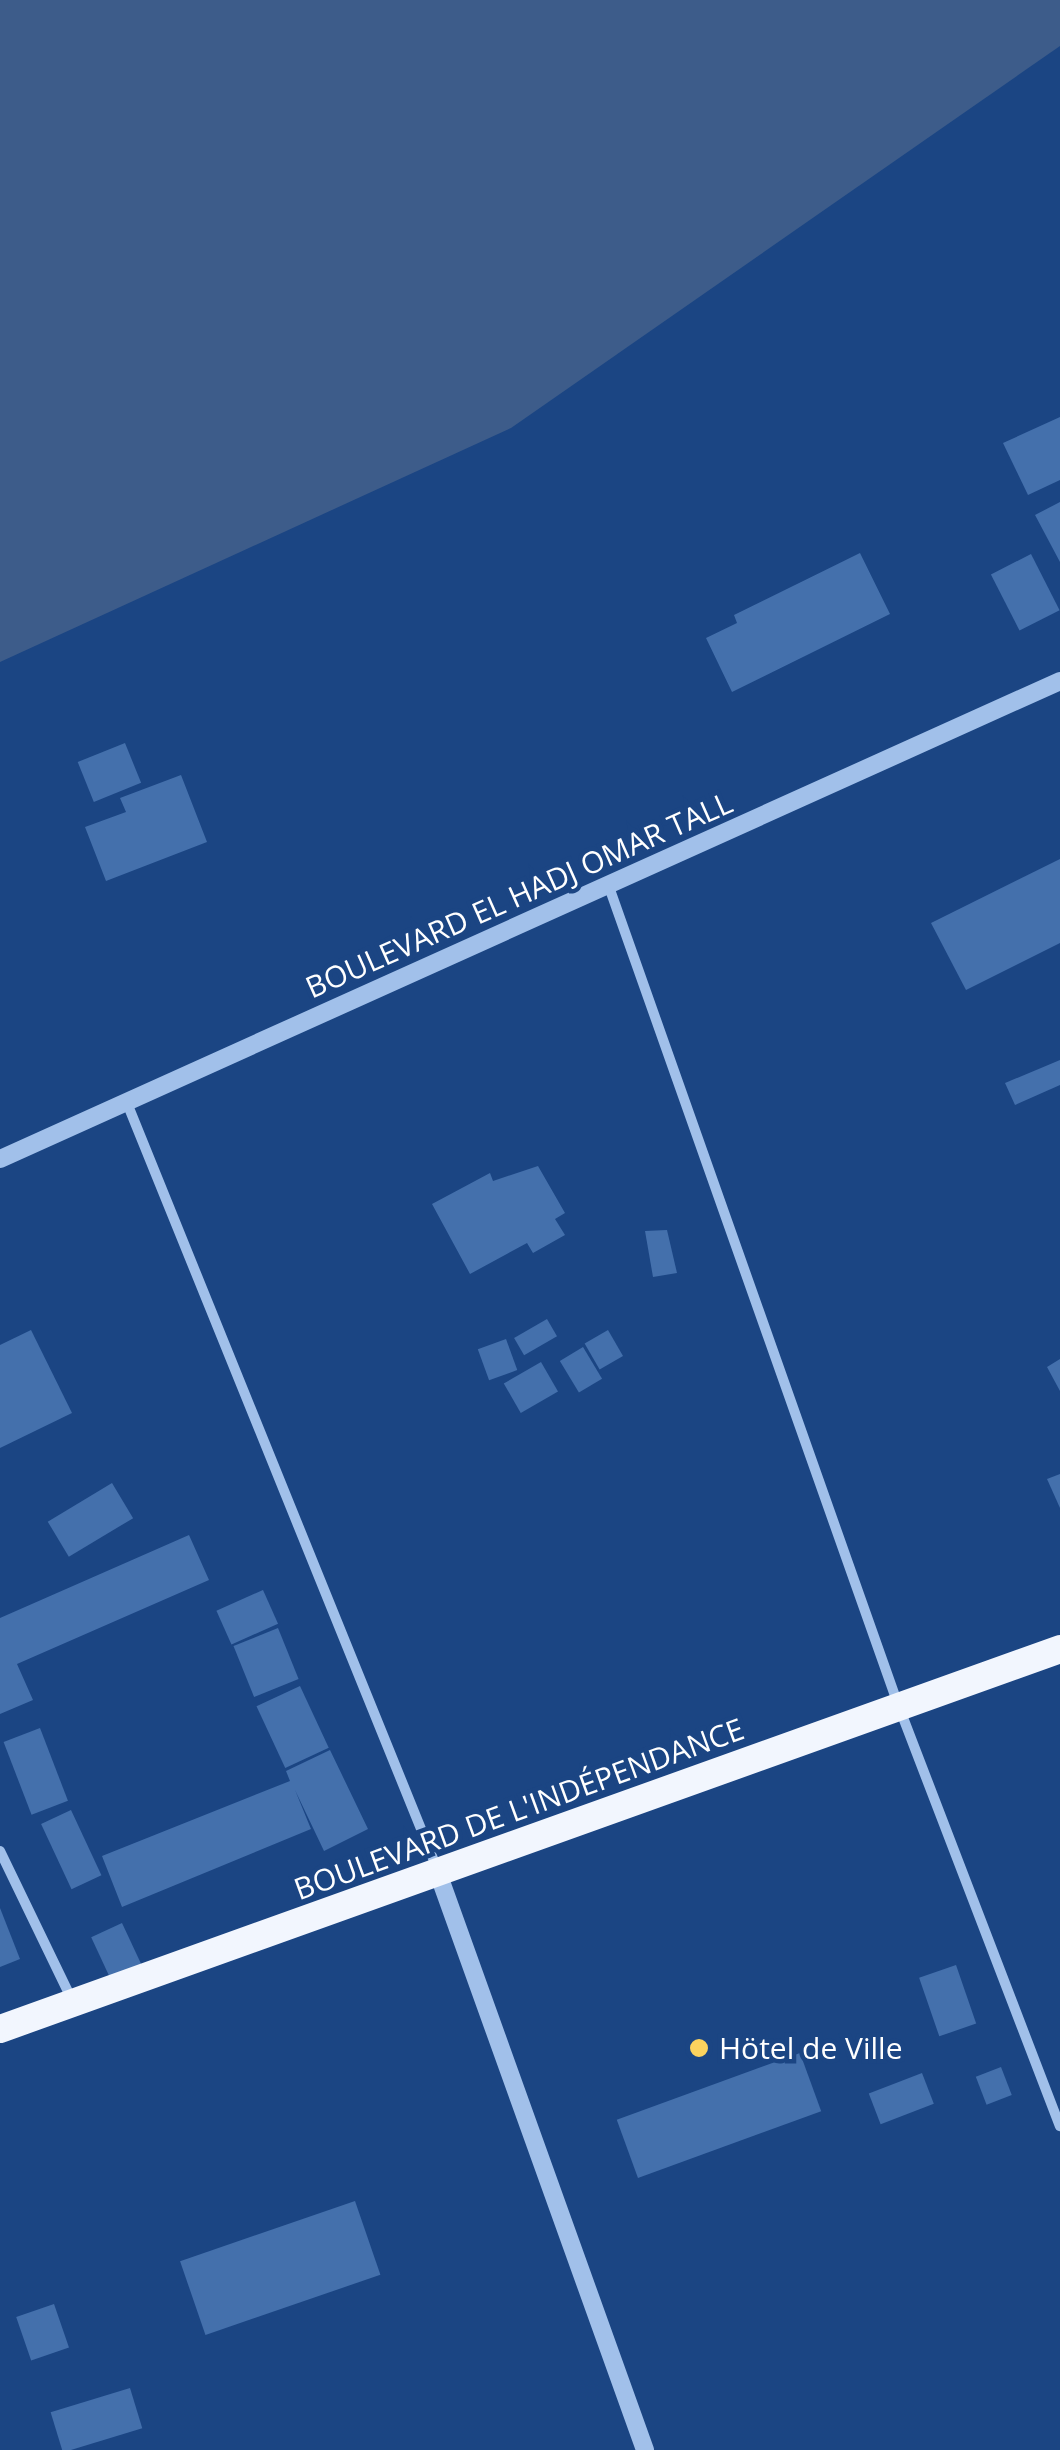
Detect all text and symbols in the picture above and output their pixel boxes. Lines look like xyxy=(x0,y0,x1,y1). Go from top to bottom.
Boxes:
street label: BOULEVARD EL HADJ OMAR TALL xyxy=(300,784,738,1006)
street label: BOULEVARD DE L'INDÉPENDANCE xyxy=(289,1711,749,1907)
place label: Hötel de Ville xyxy=(719,2030,903,2066)
marker: Hötel de Ville xyxy=(688,2037,710,2059)

